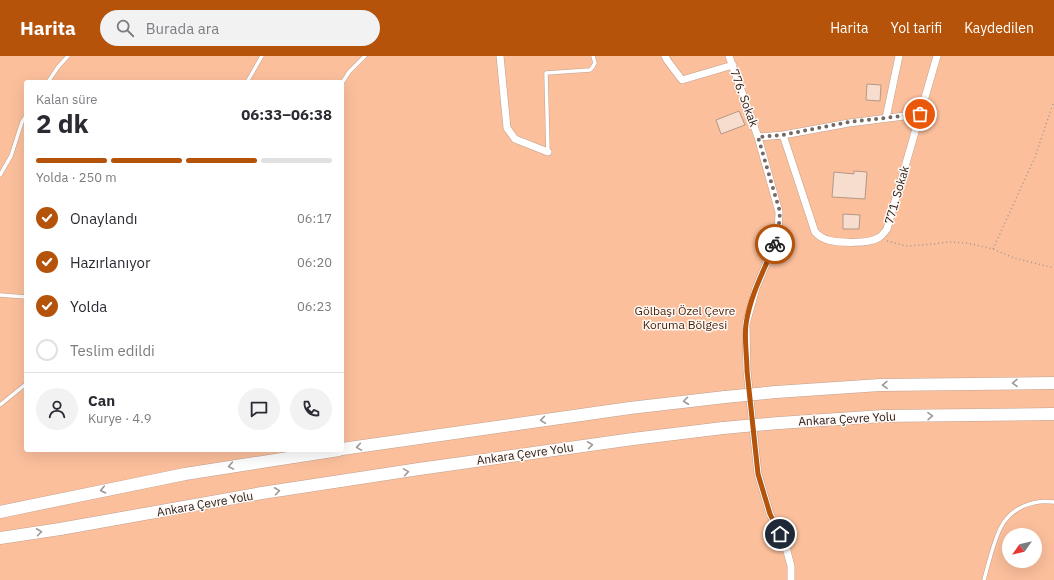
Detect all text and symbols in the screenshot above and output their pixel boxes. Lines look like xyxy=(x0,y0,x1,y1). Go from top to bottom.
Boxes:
search box xyxy=(100,10,380,46)
text: Harita xyxy=(20,16,76,40)
icon: search xyxy=(114,17,136,39)
text: Burada ara xyxy=(146,19,219,38)
text: Harita xyxy=(830,19,869,37)
text: Yol tarifi xyxy=(891,19,942,37)
text: Kaydedilen xyxy=(964,19,1034,37)
street label: 776. Sokak xyxy=(727,67,762,129)
text: Kalan süre xyxy=(36,91,97,108)
pin xyxy=(903,97,937,131)
icon: bag xyxy=(909,103,931,125)
text: 06:33–06:38 xyxy=(241,105,332,124)
text: 2 dk xyxy=(36,106,89,140)
street label: 771. Sokak xyxy=(881,163,912,226)
text: Yolda · 250 m xyxy=(36,169,117,186)
icon: check xyxy=(36,207,58,229)
text: Onaylandı xyxy=(70,209,138,228)
text: 06:17 xyxy=(297,210,332,227)
courier xyxy=(755,224,795,264)
icon: bike xyxy=(764,233,786,255)
icon: check xyxy=(36,251,58,273)
text: Hazırlanıyor xyxy=(70,253,151,272)
text: 06:20 xyxy=(297,254,332,271)
icon: check xyxy=(36,295,58,317)
text: Yolda xyxy=(70,297,107,316)
text: 06:23 xyxy=(297,298,332,315)
park label: Gölbaşı Özel Çevre Koruma Bölgesi xyxy=(635,303,736,332)
text: Teslim edildi xyxy=(70,341,155,360)
one-way arrow xyxy=(1012,379,1018,387)
one-way arrow xyxy=(882,381,888,389)
button: person xyxy=(36,388,78,430)
button: chat xyxy=(238,388,280,430)
button: phone xyxy=(290,388,332,430)
text: Can xyxy=(88,391,115,410)
one-way arrow xyxy=(683,397,689,406)
street label: Ankara Çevre Yolu xyxy=(798,408,896,429)
text: Kurye · 4.9 xyxy=(88,410,151,427)
one-way arrow xyxy=(927,412,933,420)
one-way arrow xyxy=(540,415,546,424)
street label: Ankara Çevre Yolu xyxy=(476,439,574,468)
one-way arrow xyxy=(587,441,593,450)
one-way arrow xyxy=(356,442,362,451)
one-way arrow xyxy=(228,461,234,470)
one-way arrow xyxy=(403,468,409,477)
one-way arrow xyxy=(100,485,106,493)
one-way arrow xyxy=(274,487,280,496)
street label: Ankara Çevre Yolu xyxy=(155,488,254,519)
pin xyxy=(763,517,797,551)
icon: home xyxy=(769,523,791,545)
one-way arrow xyxy=(36,528,42,537)
north arrow xyxy=(1002,528,1042,568)
map controls xyxy=(1002,528,1042,568)

